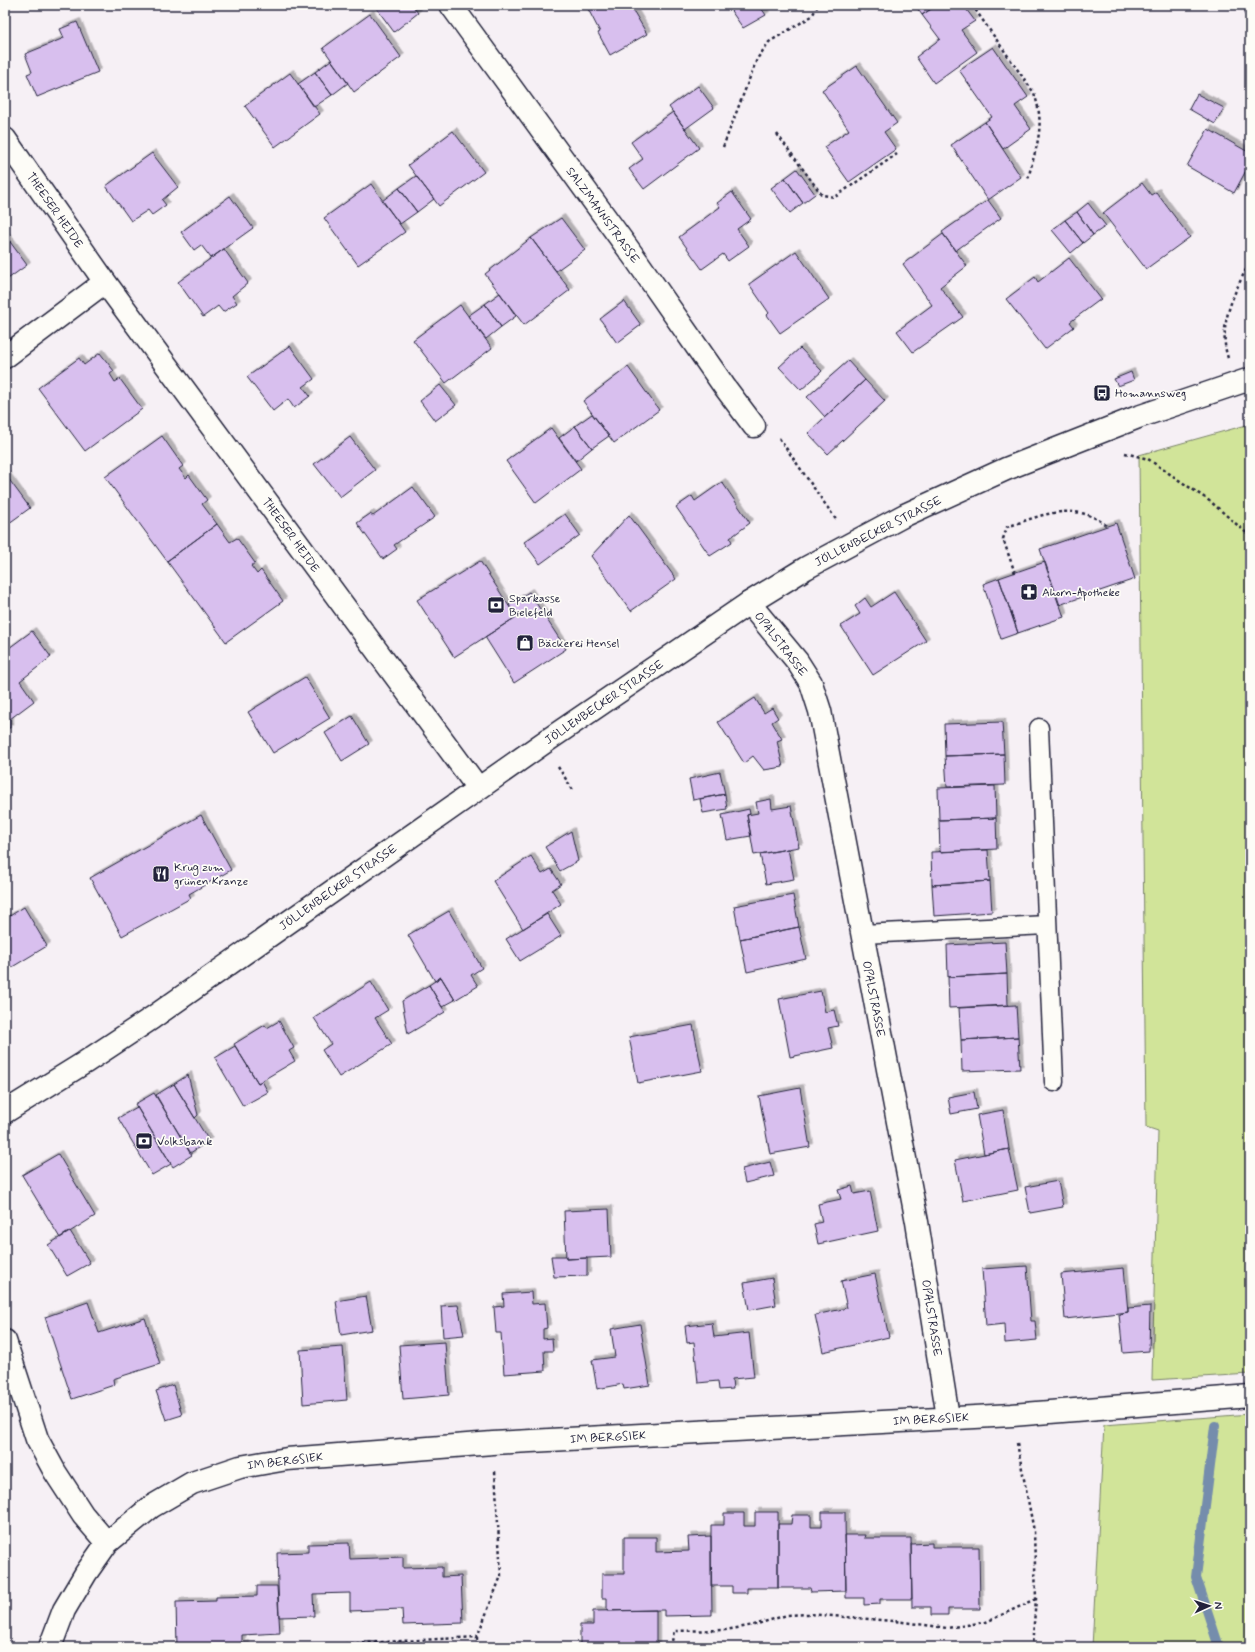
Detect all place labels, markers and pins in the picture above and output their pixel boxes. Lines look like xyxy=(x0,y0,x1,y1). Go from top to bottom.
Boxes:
bus stop icon: Homannsweg xyxy=(1092,383,1112,403)
place label: Homannsweg xyxy=(1115,386,1186,402)
pharmacy icon: Ahorn-Apotheke xyxy=(1019,582,1039,602)
place label: Ahorn-Apotheke xyxy=(1042,585,1120,601)
place label: Sparkasse Bielefeld xyxy=(509,591,561,621)
bank icon: Sparkasse Bielefeld xyxy=(486,595,506,615)
shop icon: Bäckerei Hensel xyxy=(515,633,535,653)
place label: Bäckerei Hensel xyxy=(538,636,620,652)
place label: Krug zum grünen Kranze xyxy=(174,860,248,890)
restaurant icon: Krug zum grünen Kranze xyxy=(151,864,171,884)
bank icon: Volksbank xyxy=(134,1131,154,1151)
place label: Volksbank xyxy=(157,1134,212,1150)

